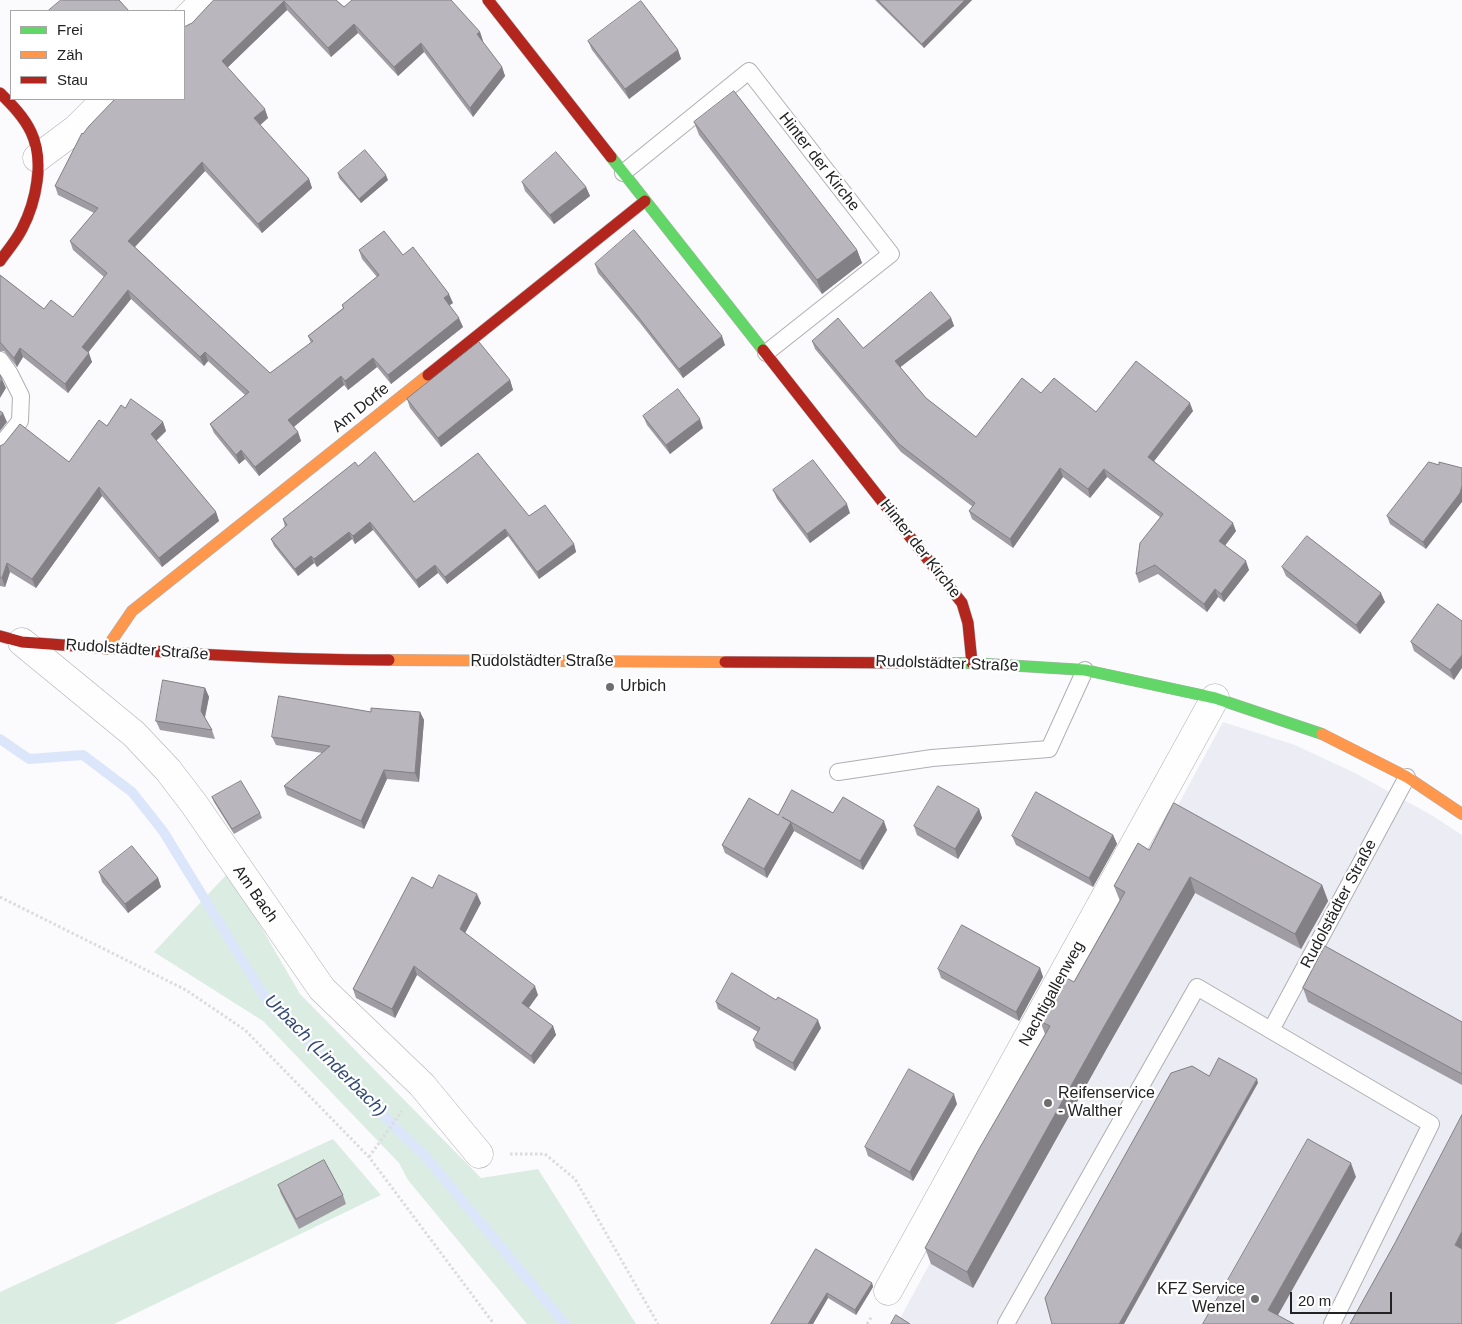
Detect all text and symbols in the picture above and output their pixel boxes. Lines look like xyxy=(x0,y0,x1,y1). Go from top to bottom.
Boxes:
legend xyxy=(10,10,185,100)
text: Frei xyxy=(57,21,83,38)
text: Zäh xyxy=(57,46,83,63)
text: Stau xyxy=(57,71,88,88)
street label: Hinter der Kirche xyxy=(774,109,864,215)
street label: Am Dorfe xyxy=(329,379,393,437)
street label: Hinter der Kirche xyxy=(875,496,965,602)
street label: Rudolstädter Straße xyxy=(65,635,209,665)
street label: Rudolstädter Straße xyxy=(470,652,614,672)
street label: Rudolstädter Straße xyxy=(875,652,1019,676)
place label: Urbich xyxy=(620,677,666,697)
marker: Urbich xyxy=(604,681,616,693)
street label: Rudolstädter Straße xyxy=(1297,836,1381,972)
street label: Am Bach xyxy=(229,862,281,926)
street label: Nachtigallenweg xyxy=(1015,938,1089,1050)
water label: Urbach (Linderbach) xyxy=(259,990,391,1122)
place label: Reifenservice - Walther xyxy=(1058,1084,1155,1122)
marker: Reifenservice - Walther xyxy=(1042,1097,1054,1109)
place label: KFZ Service Wenzel xyxy=(1157,1280,1245,1318)
scale bar xyxy=(1292,1282,1394,1314)
text: 20 m xyxy=(1298,1292,1331,1309)
marker: KFZ Service Wenzel xyxy=(1249,1293,1261,1305)

